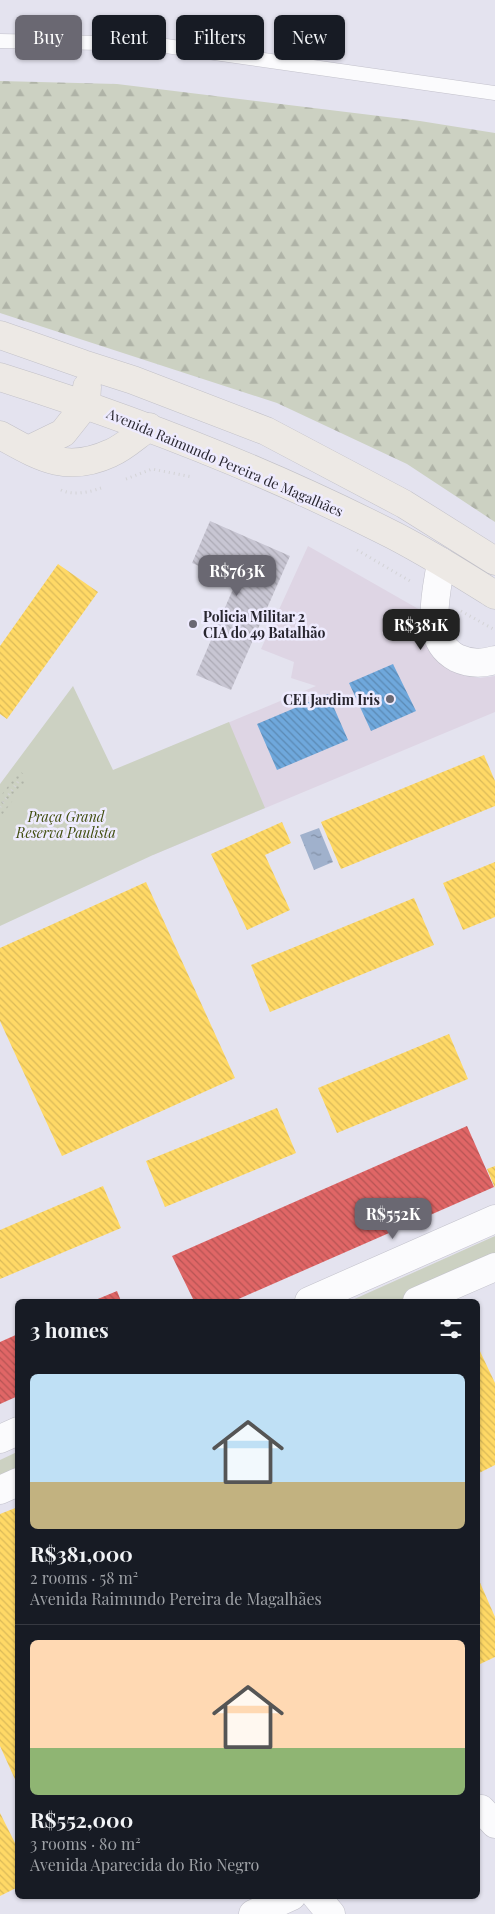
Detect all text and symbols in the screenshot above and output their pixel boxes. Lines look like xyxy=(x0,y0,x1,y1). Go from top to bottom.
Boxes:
chip: Buy xyxy=(15,15,82,60)
chip: Rent xyxy=(92,15,166,60)
chip: Filters xyxy=(176,15,264,60)
chip: New xyxy=(274,15,345,60)
street label: Avenida Raimundo Pereira de Magalhães xyxy=(103,403,346,521)
pin: R$763K xyxy=(196,554,278,597)
text: R$763K xyxy=(209,560,265,581)
place label: Policia Militar 2 CIA do 49 Batalhão xyxy=(203,607,325,642)
pin: R$381K xyxy=(380,608,462,651)
text: R$381K xyxy=(394,614,448,635)
marker: Policia Militar 2 CIA do 49 Batalhão xyxy=(187,618,199,630)
place label: CEI Jardim Iris xyxy=(283,690,380,709)
marker: CEI Jardim Iris xyxy=(384,693,396,705)
park label: Praça Grand Reserva Paulista xyxy=(15,807,116,842)
pin: R$552K xyxy=(352,1198,434,1240)
text: R$552K xyxy=(366,1203,420,1224)
text: 3 homes xyxy=(30,1315,109,1343)
icon: filters xyxy=(437,1315,465,1343)
icon: home xyxy=(203,1407,293,1497)
text: R$381,000 xyxy=(30,1539,133,1567)
text: 2 rooms · 58 m² xyxy=(30,1567,138,1588)
text: Avenida Raimundo Pereira de Magalhães xyxy=(30,1588,322,1609)
icon: home xyxy=(203,1672,293,1762)
text: R$552,000 xyxy=(30,1805,133,1833)
text: 3 rooms · 80 m² xyxy=(30,1833,141,1854)
text: Avenida Aparecida do Rio Negro xyxy=(30,1854,259,1875)

